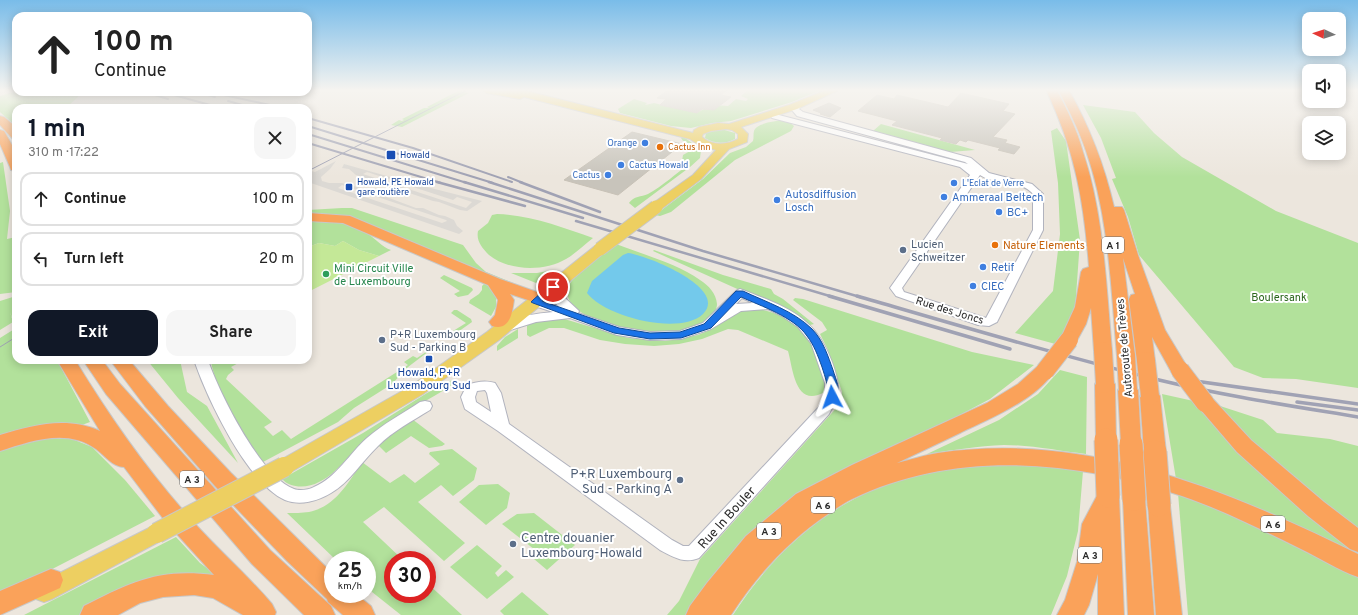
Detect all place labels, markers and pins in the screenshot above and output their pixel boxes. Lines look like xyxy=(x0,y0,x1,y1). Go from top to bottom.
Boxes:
place label: Orange xyxy=(607,138,637,149)
marker: Orange xyxy=(640,138,650,148)
marker: Cactus Inn xyxy=(655,142,665,152)
place label: Cactus Inn xyxy=(668,142,710,153)
marker: Howald xyxy=(385,149,397,161)
place label: Howald xyxy=(400,150,430,161)
marker: Cactus Howald xyxy=(616,160,626,170)
place label: Cactus Howald xyxy=(629,160,688,171)
place label: Cactus xyxy=(572,170,600,181)
marker: Cactus xyxy=(603,170,613,180)
place label: Howald, PE Howald gare routière xyxy=(357,177,434,198)
marker: L'Eclat de Verre xyxy=(949,178,959,188)
place label: L'Eclat de Verre xyxy=(962,178,1024,189)
marker: Howald, PE Howald gare routière xyxy=(344,182,354,192)
place label: Autosdiffusion Losch xyxy=(785,188,857,215)
place label: Ammeraal Beltech xyxy=(952,191,1044,205)
marker: Ammeraal Beltech xyxy=(939,192,949,202)
marker: Autosdiffusion Losch xyxy=(772,195,782,205)
place label: BC+ xyxy=(1007,206,1028,220)
marker: BC+ xyxy=(994,207,1004,217)
place label: Lucien Schweitzer xyxy=(911,238,966,265)
place label: Nature Elements xyxy=(1003,239,1085,253)
marker: Nature Elements xyxy=(990,240,1000,250)
marker: Lucien Schweitzer xyxy=(898,245,908,255)
place label: Retif xyxy=(991,261,1015,275)
place label: Mini Circuit Ville de Luxembourg xyxy=(334,262,414,289)
marker: Retif xyxy=(978,262,988,272)
marker: Mini Circuit Ville de Luxembourg xyxy=(321,269,331,279)
pin xyxy=(536,270,570,304)
place label: CIEC xyxy=(981,280,1004,294)
marker: CIEC xyxy=(968,281,978,291)
place label: P+R Luxembourg Sud - Parking B xyxy=(390,328,476,355)
marker: P+R Luxembourg Sud - Parking B xyxy=(377,335,387,345)
marker: Howald, P+R Luxembourg Sud xyxy=(424,354,434,364)
place label: Howald, P+R Luxembourg Sud xyxy=(387,366,471,393)
place label: P+R Luxembourg Sud - Parking A xyxy=(570,467,672,498)
marker: P+R Luxembourg Sud - Parking A xyxy=(675,475,685,485)
place label: Centre douanier Luxembourg-Howald xyxy=(521,531,642,562)
marker: Centre douanier Luxembourg-Howald xyxy=(508,539,518,549)

